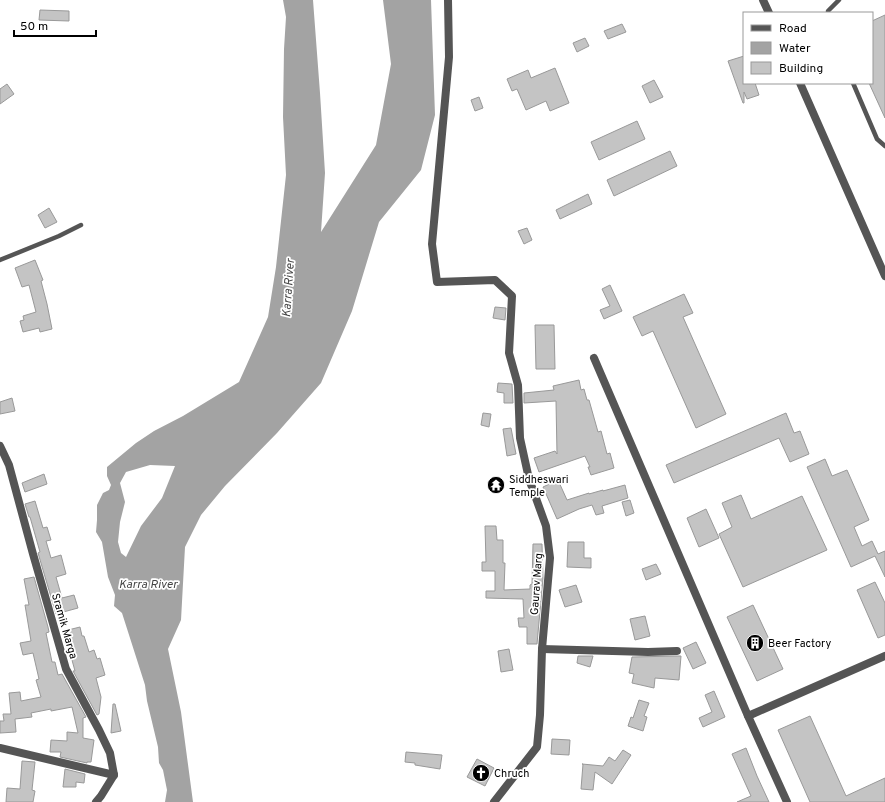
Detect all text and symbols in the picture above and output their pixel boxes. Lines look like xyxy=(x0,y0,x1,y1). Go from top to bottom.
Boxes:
scale bar xyxy=(14,12,96,38)
legend xyxy=(743,12,873,84)
text: 50 m xyxy=(20,19,48,35)
text: Road xyxy=(779,21,807,37)
text: Water xyxy=(779,41,811,57)
text: Building xyxy=(779,61,823,77)
water label: Karra River xyxy=(279,257,299,318)
place label: Siddheswari Temple xyxy=(509,473,569,500)
temple icon: Siddheswari Temple xyxy=(486,475,506,495)
street label: Gaurav Marg xyxy=(528,553,546,616)
water label: Karra River xyxy=(119,577,179,593)
street label: Sramik Marga xyxy=(48,592,80,661)
building icon: Beer Factory xyxy=(745,633,765,653)
place label: Beer Factory xyxy=(768,637,831,651)
church icon: Chruch xyxy=(471,763,491,783)
place label: Chruch xyxy=(494,767,529,781)

